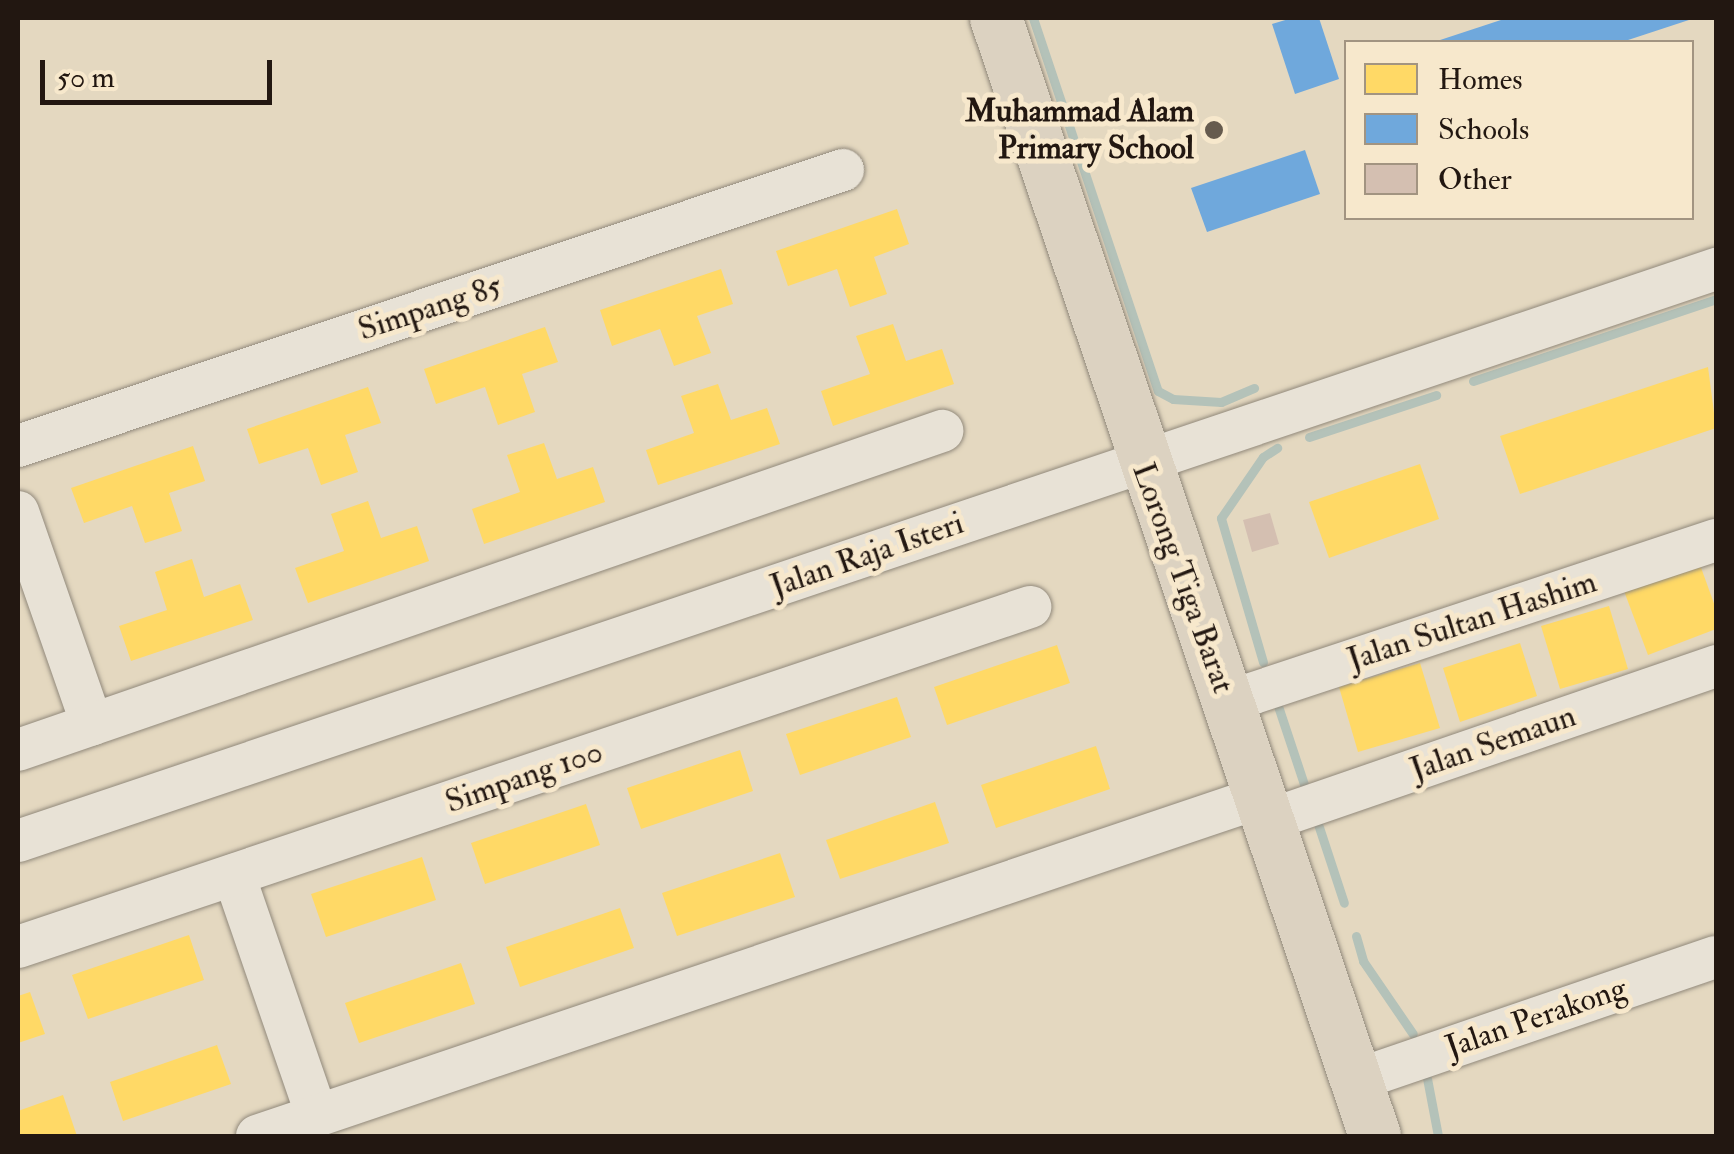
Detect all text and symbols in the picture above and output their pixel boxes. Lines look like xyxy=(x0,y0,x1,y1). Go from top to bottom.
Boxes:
scale bar xyxy=(45,40,278,102)
legend xyxy=(1344,40,1694,220)
text: 50 m xyxy=(57,59,115,96)
text: Homes xyxy=(1438,61,1523,98)
place label: Muhammad Alam Primary School xyxy=(965,93,1194,168)
text: Schools xyxy=(1438,111,1529,148)
marker: Muhammad Alam Primary School xyxy=(1203,119,1225,141)
text: Other xyxy=(1438,161,1512,198)
street label: Simpang 85 xyxy=(354,267,506,349)
street label: Lorong Tiga Barat xyxy=(1124,458,1242,698)
street label: Jalan Raja Isteri xyxy=(766,504,968,606)
street label: Jalan Sultan Hashim xyxy=(1343,563,1601,679)
street label: Jalan Semaun xyxy=(1405,697,1581,789)
street label: Simpang 100 xyxy=(441,732,607,822)
street label: Jalan Perakong xyxy=(1441,969,1631,1067)

